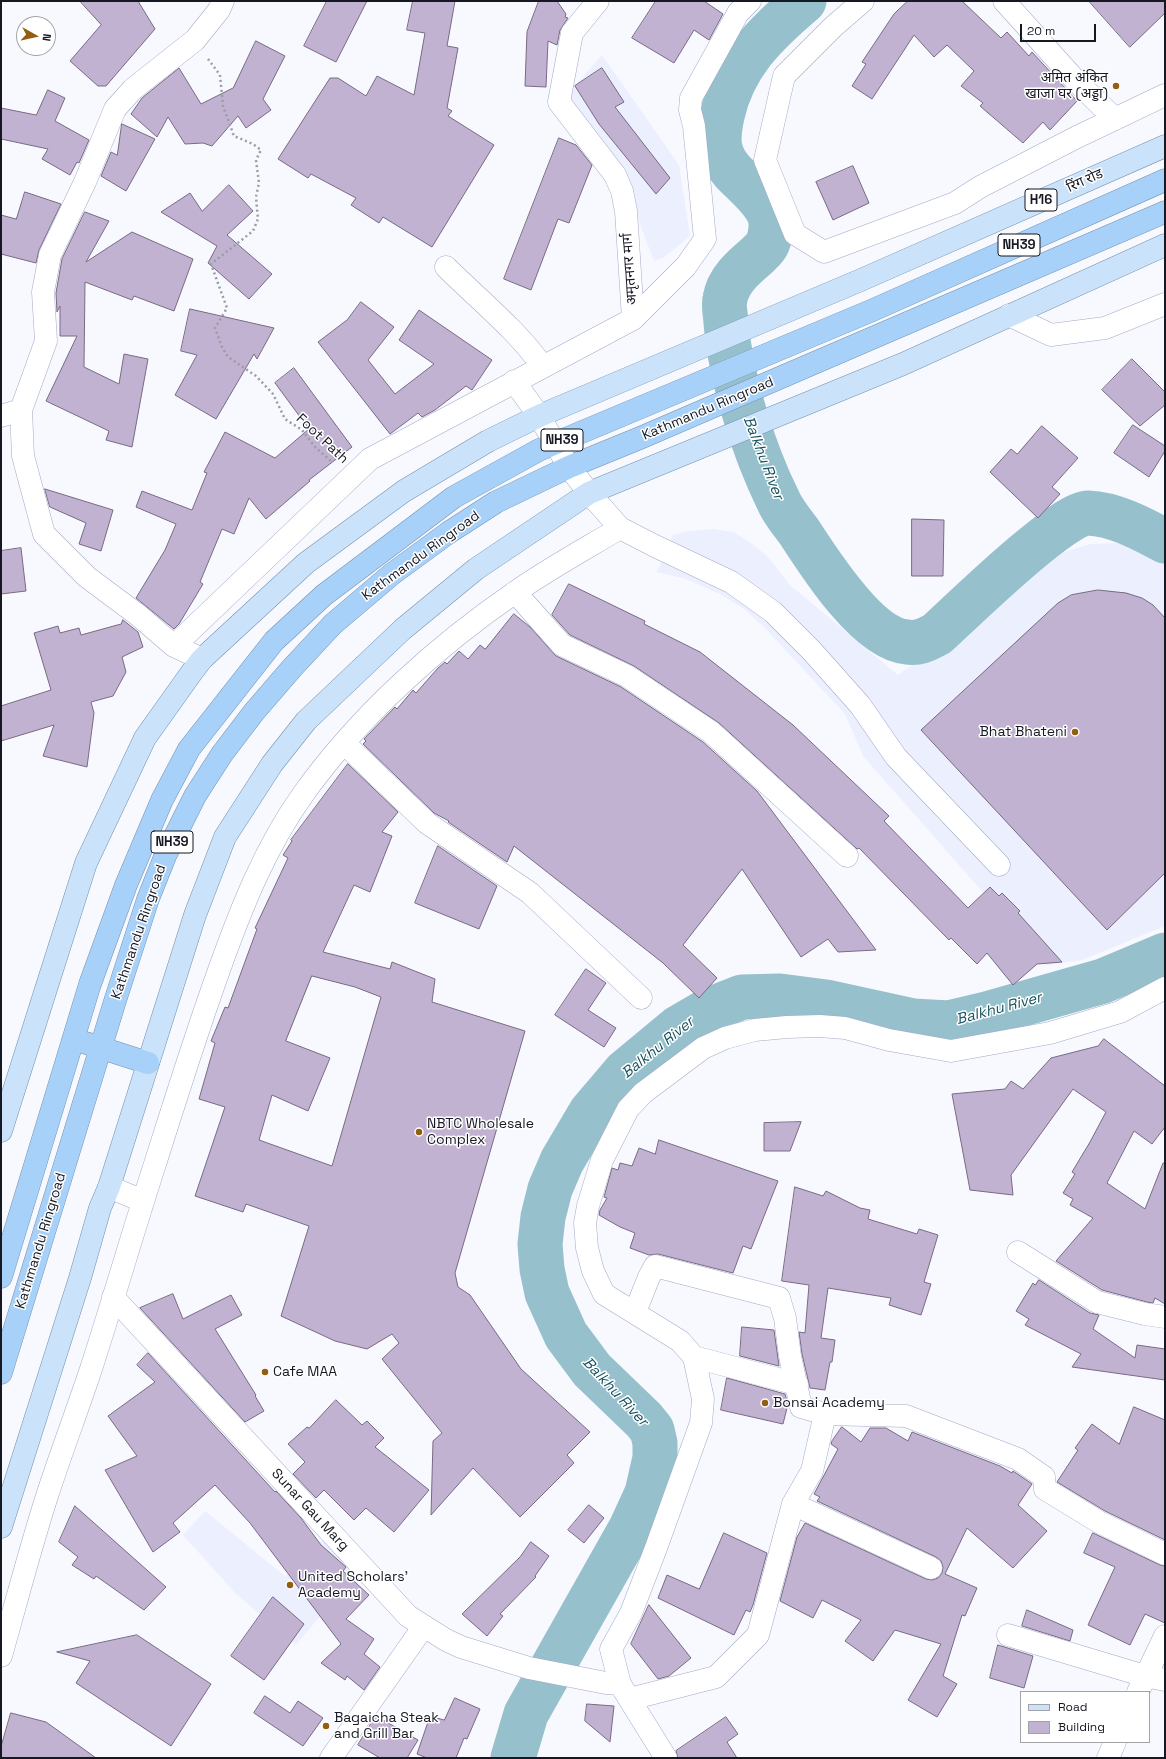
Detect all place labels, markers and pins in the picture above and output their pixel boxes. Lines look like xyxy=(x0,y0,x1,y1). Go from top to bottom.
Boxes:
place label: अमित अंकित खाजा घर (अड्डा) xyxy=(1025,70,1108,102)
marker: अमित अंकित खाजा घर (अड्डा) xyxy=(1111,81,1121,91)
place label: Bhat Bhateni xyxy=(980,724,1067,740)
marker: Bhat Bhateni xyxy=(1070,727,1080,737)
place label: NBTC Wholesale Complex xyxy=(427,1116,534,1148)
marker: NBTC Wholesale Complex xyxy=(414,1127,424,1137)
place label: Cafe MAA xyxy=(273,1364,337,1380)
marker: Cafe MAA xyxy=(260,1367,270,1377)
place label: Bonsai Academy xyxy=(773,1395,885,1411)
marker: Bonsai Academy xyxy=(760,1398,770,1408)
place label: United Scholars' Academy xyxy=(298,1569,408,1602)
marker: United Scholars' Academy xyxy=(285,1580,295,1590)
place label: Bagaicha Steak and Grill Bar xyxy=(334,1710,439,1742)
marker: Bagaicha Steak and Grill Bar xyxy=(321,1721,331,1731)

